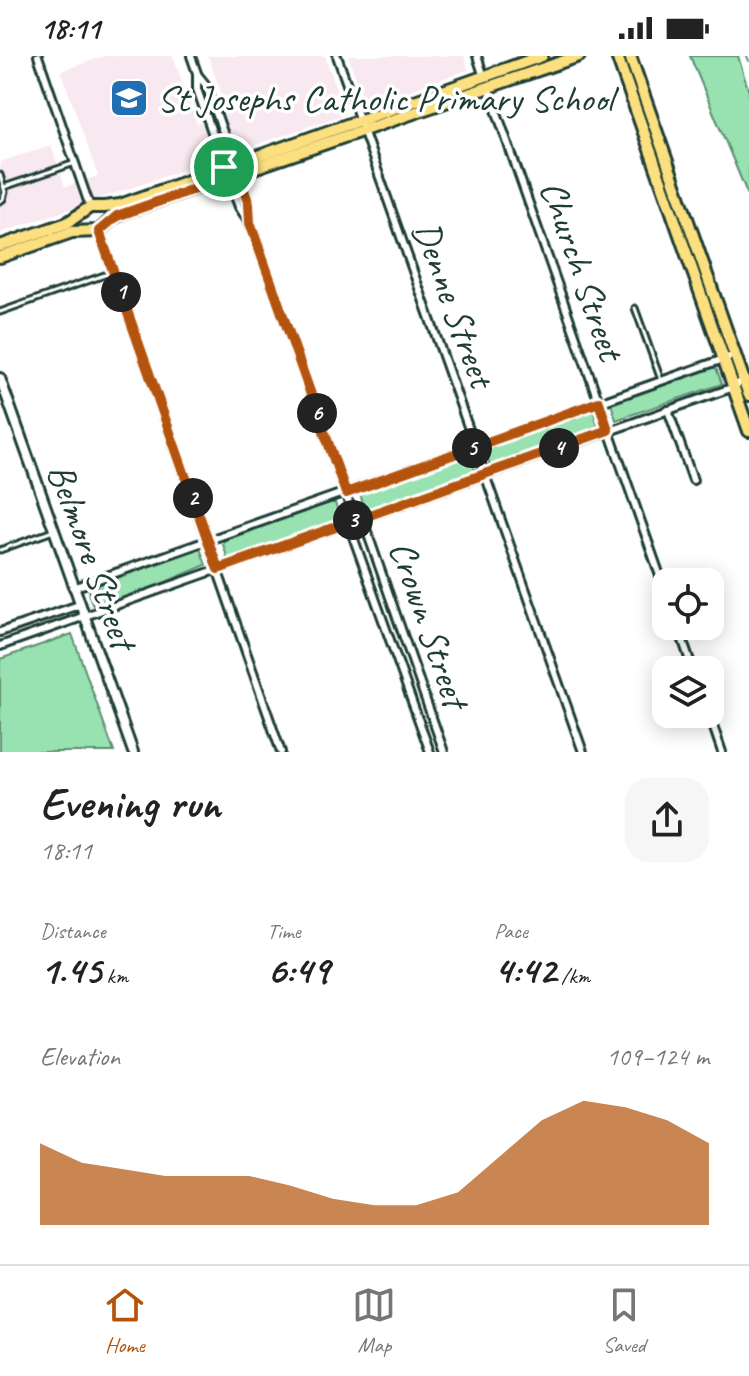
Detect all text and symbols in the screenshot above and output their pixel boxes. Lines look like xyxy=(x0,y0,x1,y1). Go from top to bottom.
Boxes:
text: 18:11 xyxy=(40,9,100,47)
place label: St Josephs Catholic Primary School xyxy=(157,75,620,122)
school or university icon: St Josephs Catholic Primary School xyxy=(108,77,150,119)
pin xyxy=(190,133,258,201)
icon: arrive xyxy=(202,145,246,189)
street label: Church Street xyxy=(529,174,636,369)
street label: Denne Street xyxy=(402,215,507,396)
pin: 1 xyxy=(101,272,141,312)
text: 1 xyxy=(116,278,126,306)
pin: 6 xyxy=(297,393,337,433)
text: 6 xyxy=(312,399,322,427)
pin: 5 xyxy=(452,428,492,468)
pin: 4 xyxy=(539,428,579,468)
text: 5 xyxy=(467,434,477,462)
text: 4 xyxy=(554,434,564,462)
street label: Belmore Street xyxy=(37,457,149,660)
pin: 2 xyxy=(173,478,213,518)
text: 2 xyxy=(188,484,198,512)
pin: 3 xyxy=(333,500,373,540)
text: 3 xyxy=(348,506,358,534)
street label: Crown Street xyxy=(379,535,481,719)
map controls xyxy=(652,568,724,728)
button: locate xyxy=(652,568,724,640)
button: layers xyxy=(652,656,724,728)
text: Evening run xyxy=(40,776,220,831)
button: share xyxy=(625,778,709,862)
text: 18:11 xyxy=(40,834,92,867)
text: Distance xyxy=(40,917,106,945)
text: Time xyxy=(267,917,301,945)
text: Pace xyxy=(494,917,528,945)
text: 1.45 xyxy=(40,945,101,995)
text: 6:49 xyxy=(267,945,329,995)
text: 4:42 xyxy=(494,945,556,995)
text: km xyxy=(101,962,128,990)
text: /km xyxy=(556,962,590,990)
text: Elevation xyxy=(40,1040,120,1073)
text: 109–124 m xyxy=(606,1040,709,1073)
tab: Home xyxy=(103,1283,147,1359)
tab: Map xyxy=(352,1283,396,1359)
tab: Saved xyxy=(602,1283,646,1359)

